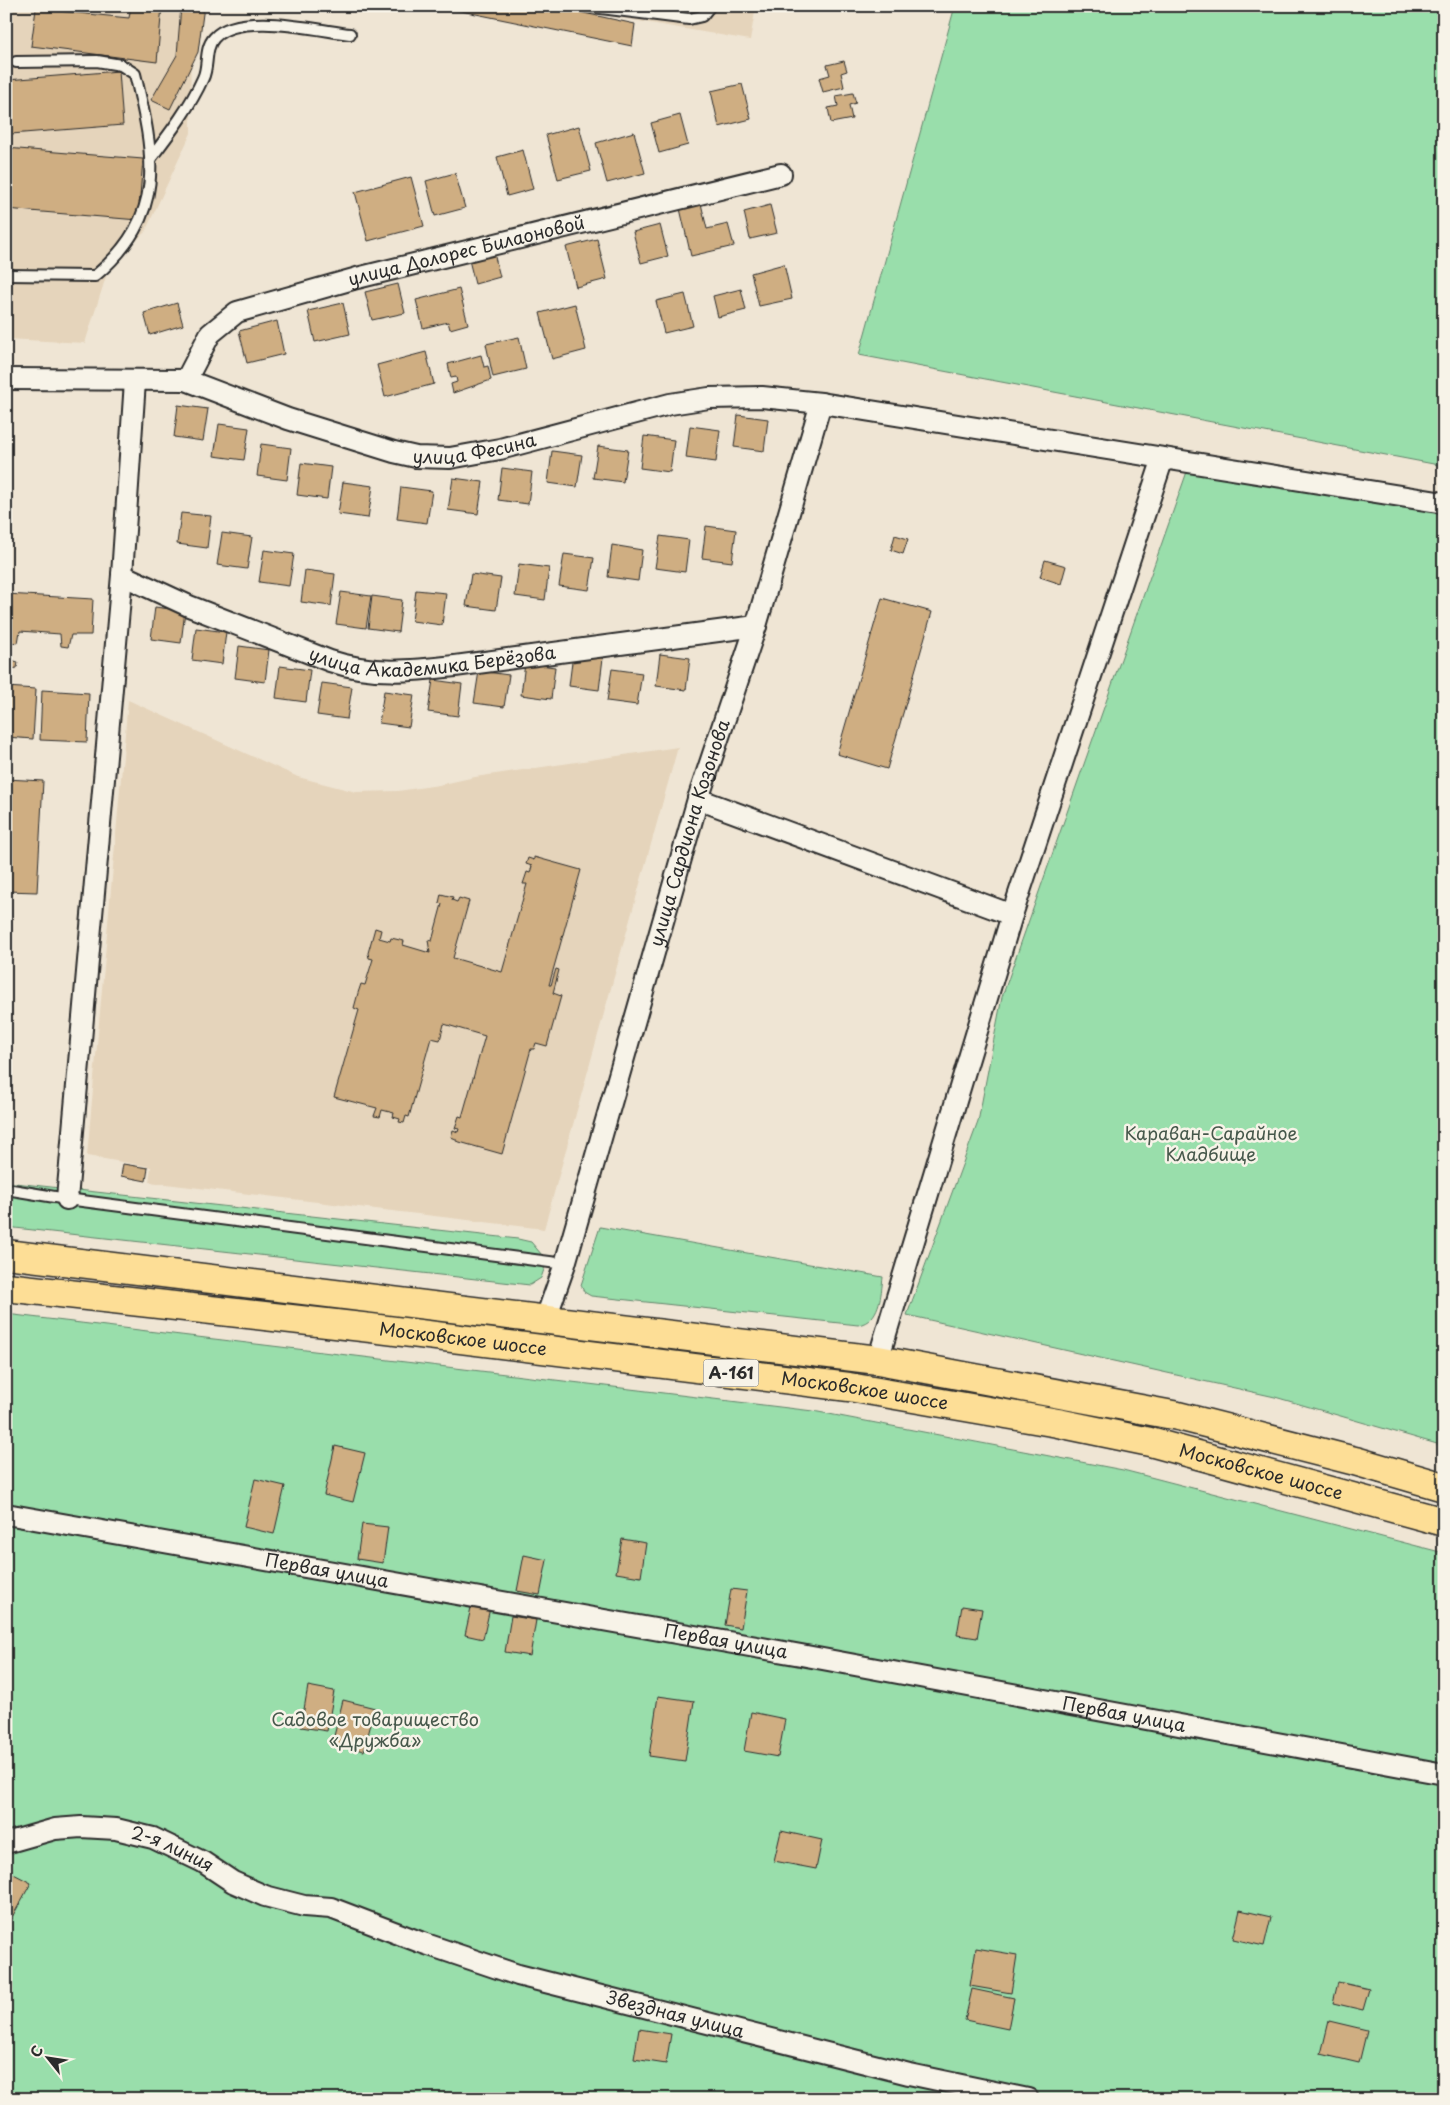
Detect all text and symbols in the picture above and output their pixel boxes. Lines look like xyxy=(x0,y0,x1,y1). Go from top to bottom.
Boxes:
street label: улица Долорес Билаоновой xyxy=(344,208,587,292)
street label: улица Фесина xyxy=(412,425,539,470)
street label: улица Академика Берёзова xyxy=(305,638,558,683)
street label: улица Сардиона Козонова xyxy=(642,715,736,949)
park label: Караван-Сарайное Кладбище xyxy=(1124,1119,1298,1167)
street label: Московское шоссе xyxy=(378,1314,549,1362)
road number: А-161 xyxy=(704,1360,758,1386)
street label: Московское шоссе xyxy=(780,1364,950,1416)
street label: Московское шоссе xyxy=(1177,1436,1346,1506)
street label: Первая улица xyxy=(263,1545,392,1594)
street label: Первая улица xyxy=(662,1616,791,1665)
street label: Первая улица xyxy=(1060,1689,1189,1738)
park label: Садовое товарищество «Дружба» xyxy=(271,1705,479,1753)
street label: 2-я линия xyxy=(129,1818,220,1878)
street label: Звездная улица xyxy=(604,1983,748,2044)
north arrow xyxy=(22,2032,72,2082)
text: С xyxy=(25,2041,48,2061)

